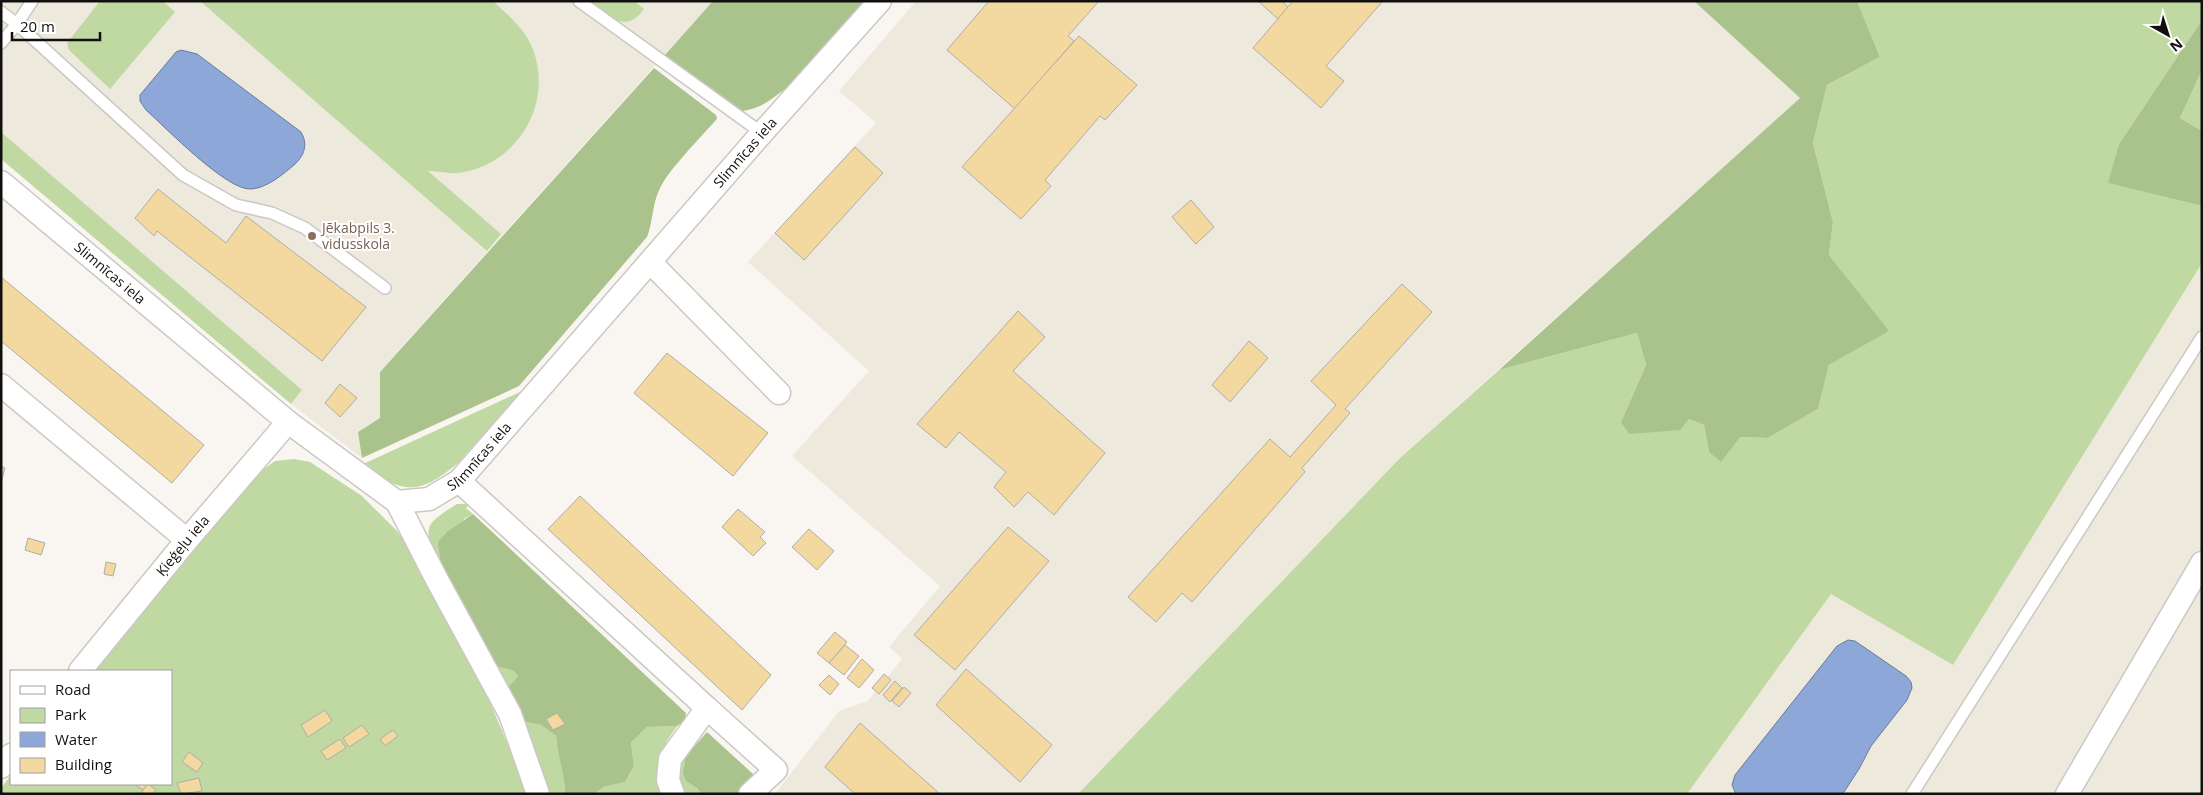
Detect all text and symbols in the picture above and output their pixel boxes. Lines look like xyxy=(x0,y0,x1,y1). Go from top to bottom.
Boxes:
scale bar xyxy=(12,10,100,42)
north arrow xyxy=(2143,10,2193,60)
text: 20 m xyxy=(20,16,55,36)
text: N xyxy=(2166,35,2187,56)
street label: Slimnīcas iela xyxy=(709,113,781,191)
place label: Jēkabpils 3. vidusskola xyxy=(320,218,395,253)
marker: Jēkabpils 3. vidusskola xyxy=(306,230,318,242)
street label: Slimnīcas iela xyxy=(71,237,150,308)
street label: Slimnīcas iela xyxy=(443,418,515,495)
street label: Ķieģeļu iela xyxy=(151,511,213,580)
legend xyxy=(10,670,172,785)
text: Road xyxy=(55,679,91,699)
text: Park xyxy=(55,704,86,724)
text: Water xyxy=(55,729,97,749)
text: Building xyxy=(55,754,112,774)

